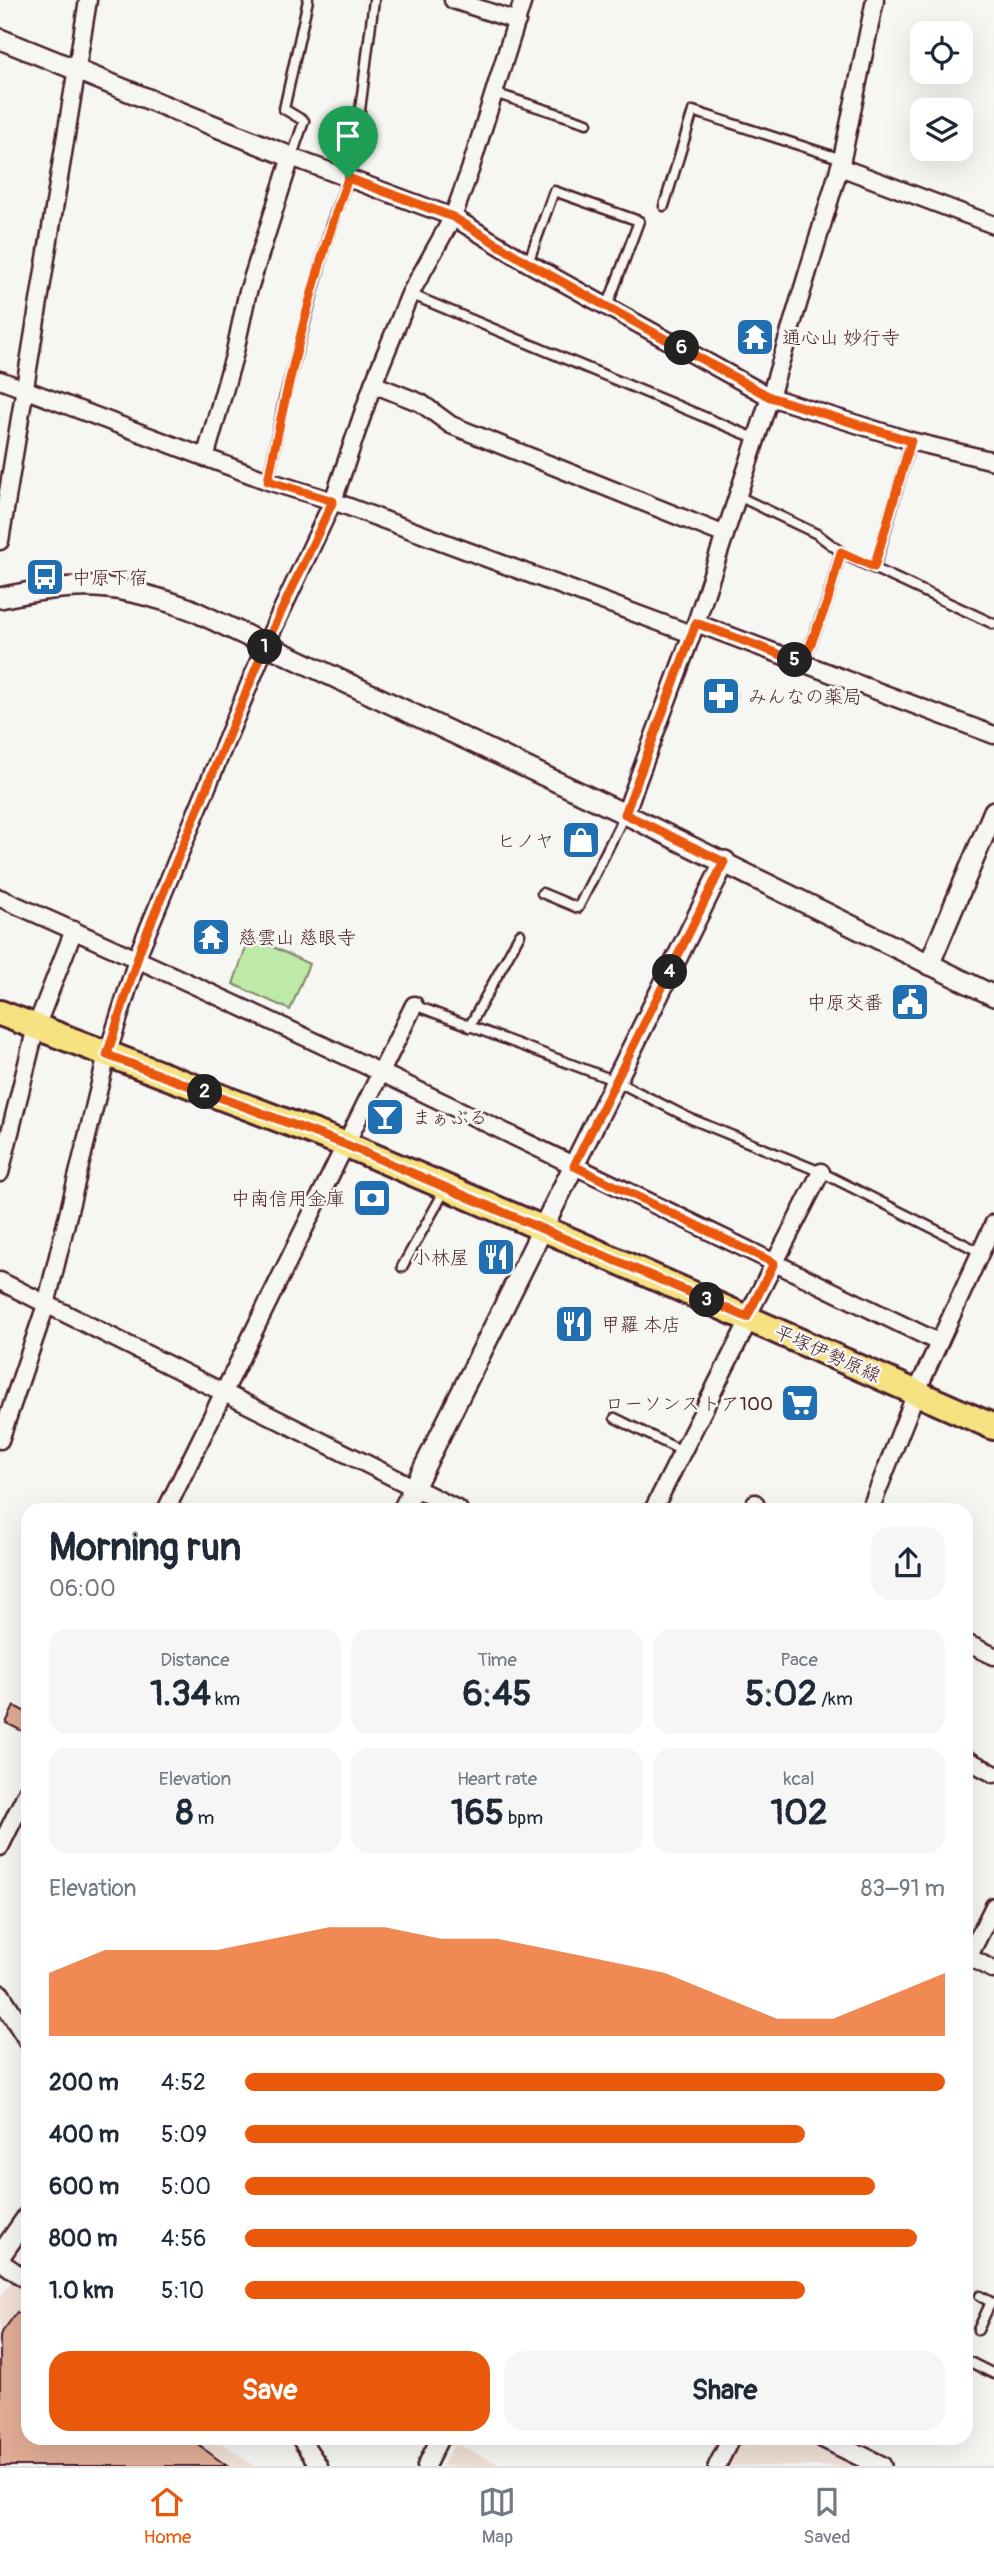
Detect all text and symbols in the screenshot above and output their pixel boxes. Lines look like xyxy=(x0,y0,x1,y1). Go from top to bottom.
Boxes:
map controls xyxy=(910,21,973,161)
button: locate xyxy=(910,21,973,84)
button: layers xyxy=(910,98,973,161)
pin xyxy=(318,106,378,178)
icon: arrive xyxy=(329,117,367,155)
temple icon: 通心山 妙行寺 xyxy=(734,316,776,358)
place label: 通心山 妙行寺 xyxy=(782,326,900,350)
pin: 6 xyxy=(664,330,700,366)
text: 6 xyxy=(676,335,687,359)
bus stop icon: 中原下宿 xyxy=(24,556,66,598)
place label: 中原下宿 xyxy=(72,566,148,590)
pin: 1 xyxy=(247,630,282,664)
text: 1 xyxy=(261,634,268,658)
pin: 5 xyxy=(778,642,812,678)
text: 5 xyxy=(789,647,800,671)
pharmacy icon: みんなの薬局 xyxy=(700,675,742,717)
place label: みんなの薬局 xyxy=(748,685,862,709)
shop icon: ヒノヤ xyxy=(560,819,602,861)
place label: ヒノヤ xyxy=(497,829,554,853)
temple icon: 慈雲山 慈眼寺 xyxy=(190,916,232,958)
place label: 慈雲山 慈眼寺 xyxy=(238,926,356,950)
pin: 4 xyxy=(652,954,688,990)
text: 4 xyxy=(664,959,675,983)
public building icon: 中原交番 xyxy=(889,981,931,1023)
place label: 中原交番 xyxy=(807,991,883,1015)
pin: 2 xyxy=(188,1074,222,1110)
text: 2 xyxy=(199,1079,210,1103)
bar icon: まぁぶる xyxy=(364,1096,406,1138)
place label: まぁぶる xyxy=(412,1106,488,1130)
bank icon: 中南信用金庫 xyxy=(351,1177,393,1219)
place label: 中南信用金庫 xyxy=(231,1187,345,1211)
restaurant icon: 小林屋 xyxy=(475,1236,517,1278)
place label: 小林屋 xyxy=(412,1246,469,1270)
pin: 3 xyxy=(690,1282,724,1318)
text: 3 xyxy=(701,1287,712,1311)
restaurant icon: 甲羅 本店 xyxy=(553,1303,595,1345)
place label: 甲羅 本店 xyxy=(601,1313,681,1337)
street label: 平塚伊勢原線 xyxy=(771,1320,885,1388)
supermarket icon: ローソンストア100 xyxy=(779,1382,821,1424)
place label: ローソンストア100 xyxy=(605,1392,773,1416)
text: Morning run xyxy=(49,1524,241,1572)
button: share xyxy=(871,1526,945,1600)
text: 06:00 xyxy=(49,1574,116,1603)
text: Distance xyxy=(160,1648,230,1672)
text: Time xyxy=(477,1648,517,1672)
text: Pace xyxy=(780,1648,818,1672)
text: 1.34 xyxy=(150,1672,211,1716)
text: 6:45 xyxy=(463,1672,532,1716)
text: 5:02 xyxy=(745,1672,817,1716)
text: km xyxy=(211,1687,240,1711)
text: /km xyxy=(817,1687,853,1711)
text: Elevation xyxy=(159,1767,231,1791)
text: Heart rate xyxy=(457,1767,537,1791)
text: kcal xyxy=(784,1767,814,1791)
text: 8 xyxy=(176,1791,193,1835)
text: 165 xyxy=(451,1791,504,1835)
text: 102 xyxy=(770,1791,828,1835)
text: m xyxy=(193,1806,214,1830)
text: bpm xyxy=(504,1806,543,1830)
text: Elevation xyxy=(49,1874,137,1903)
text: 83–91 m xyxy=(861,1874,945,1903)
text: 200 m xyxy=(49,2068,119,2097)
text: 4:52 xyxy=(161,2068,206,2097)
text: 400 m xyxy=(49,2120,119,2149)
text: 5:09 xyxy=(161,2120,207,2149)
text: 600 m xyxy=(49,2172,119,2201)
text: 5:00 xyxy=(161,2172,211,2201)
text: 800 m xyxy=(49,2224,117,2253)
text: 4:56 xyxy=(161,2224,206,2253)
text: 1.0 km xyxy=(49,2276,114,2305)
text: 5:10 xyxy=(161,2276,204,2305)
button: Save xyxy=(49,2351,490,2431)
button: Share xyxy=(504,2351,945,2431)
tab: Home xyxy=(143,2483,191,2549)
tab: Map xyxy=(478,2483,516,2549)
tab: Saved xyxy=(803,2483,851,2549)

